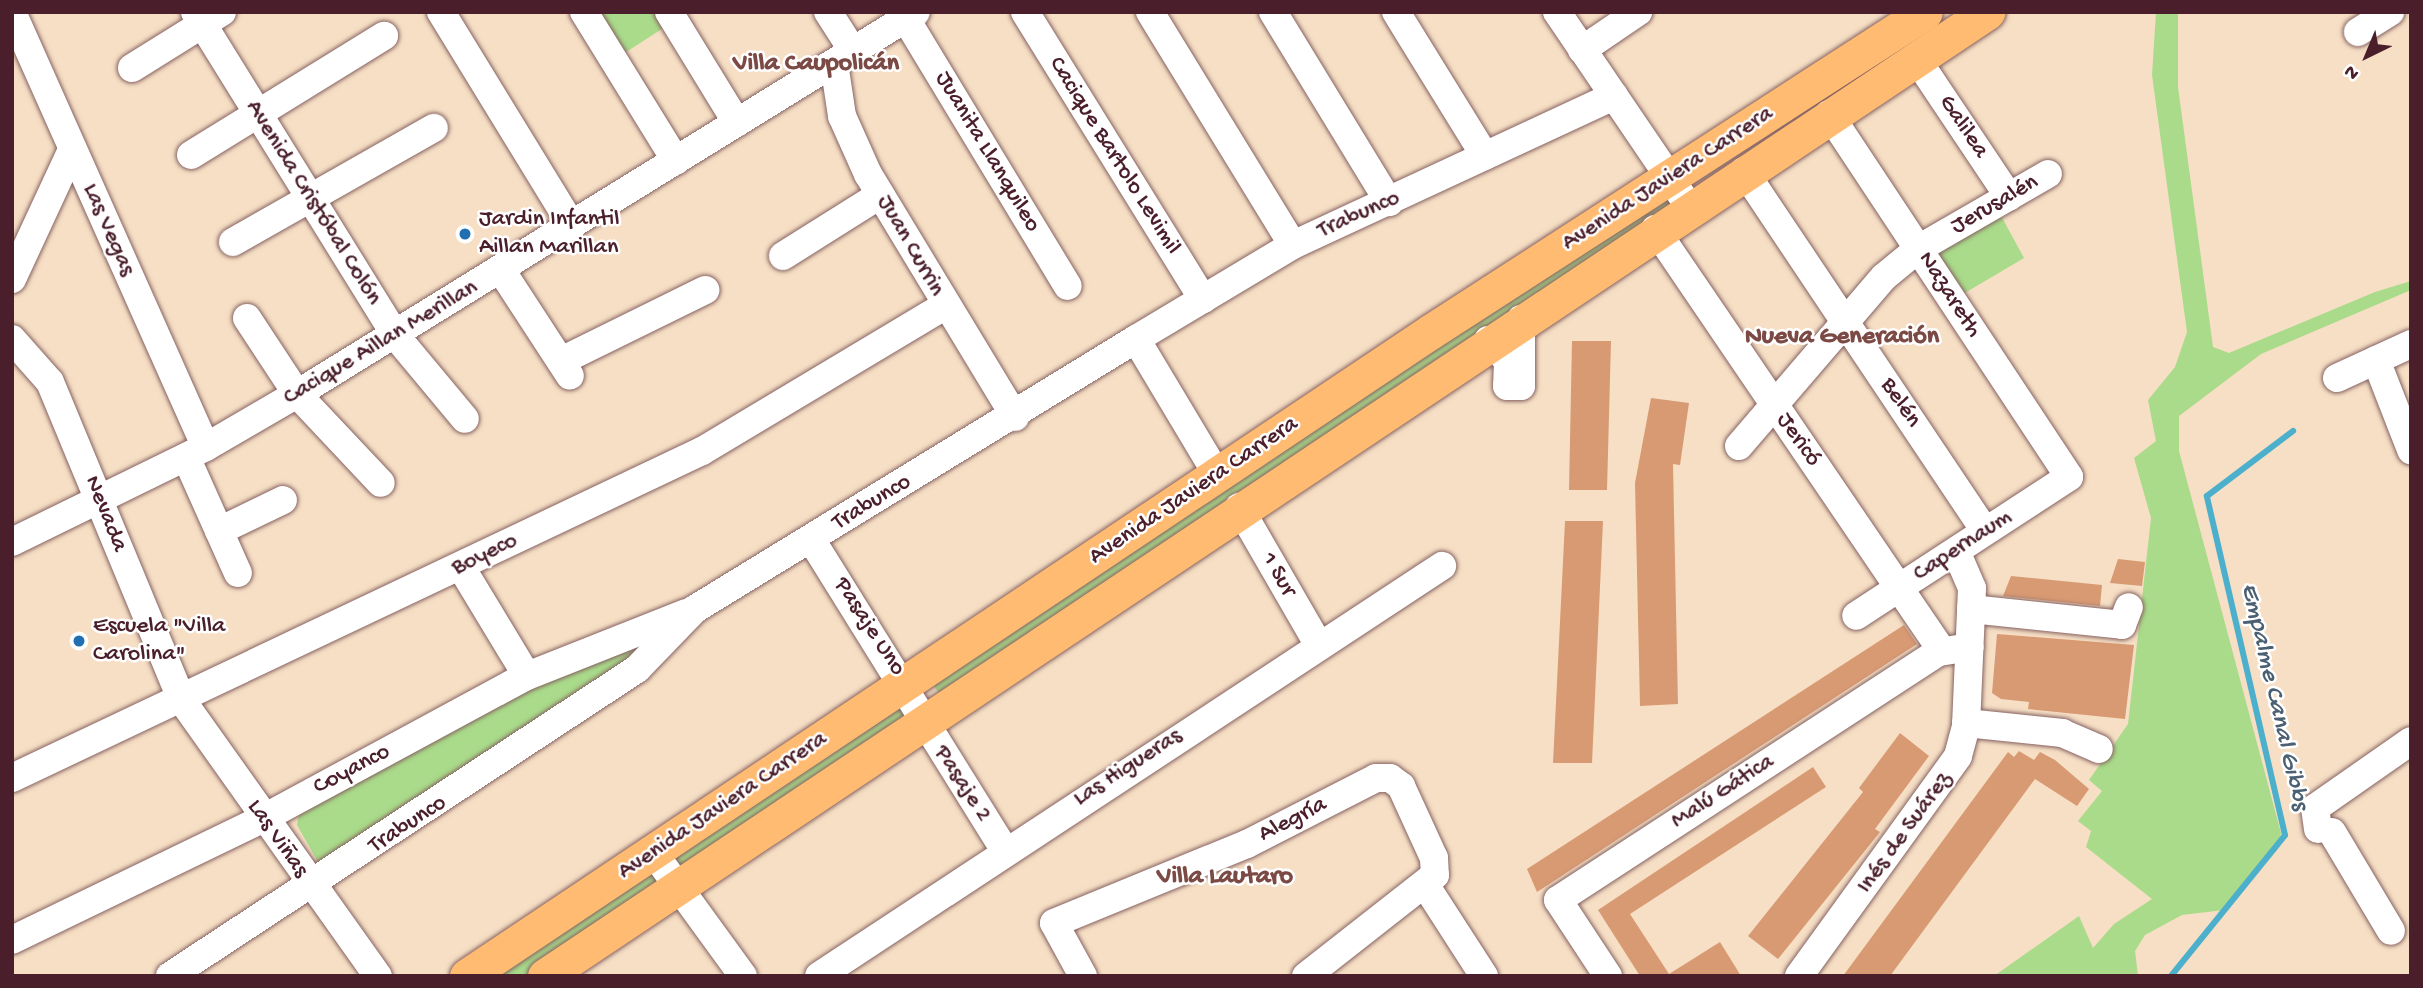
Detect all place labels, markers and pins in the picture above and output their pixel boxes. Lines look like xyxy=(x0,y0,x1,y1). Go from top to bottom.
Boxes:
place label: Jardin Infantil Aillan Marillan xyxy=(479,206,619,262)
marker: Jardin Infantil Aillan Marillan xyxy=(457,226,473,242)
place label: Escuela "Villa Carolina" xyxy=(93,613,225,669)
marker: Escuela "Villa Carolina" xyxy=(71,633,87,649)

